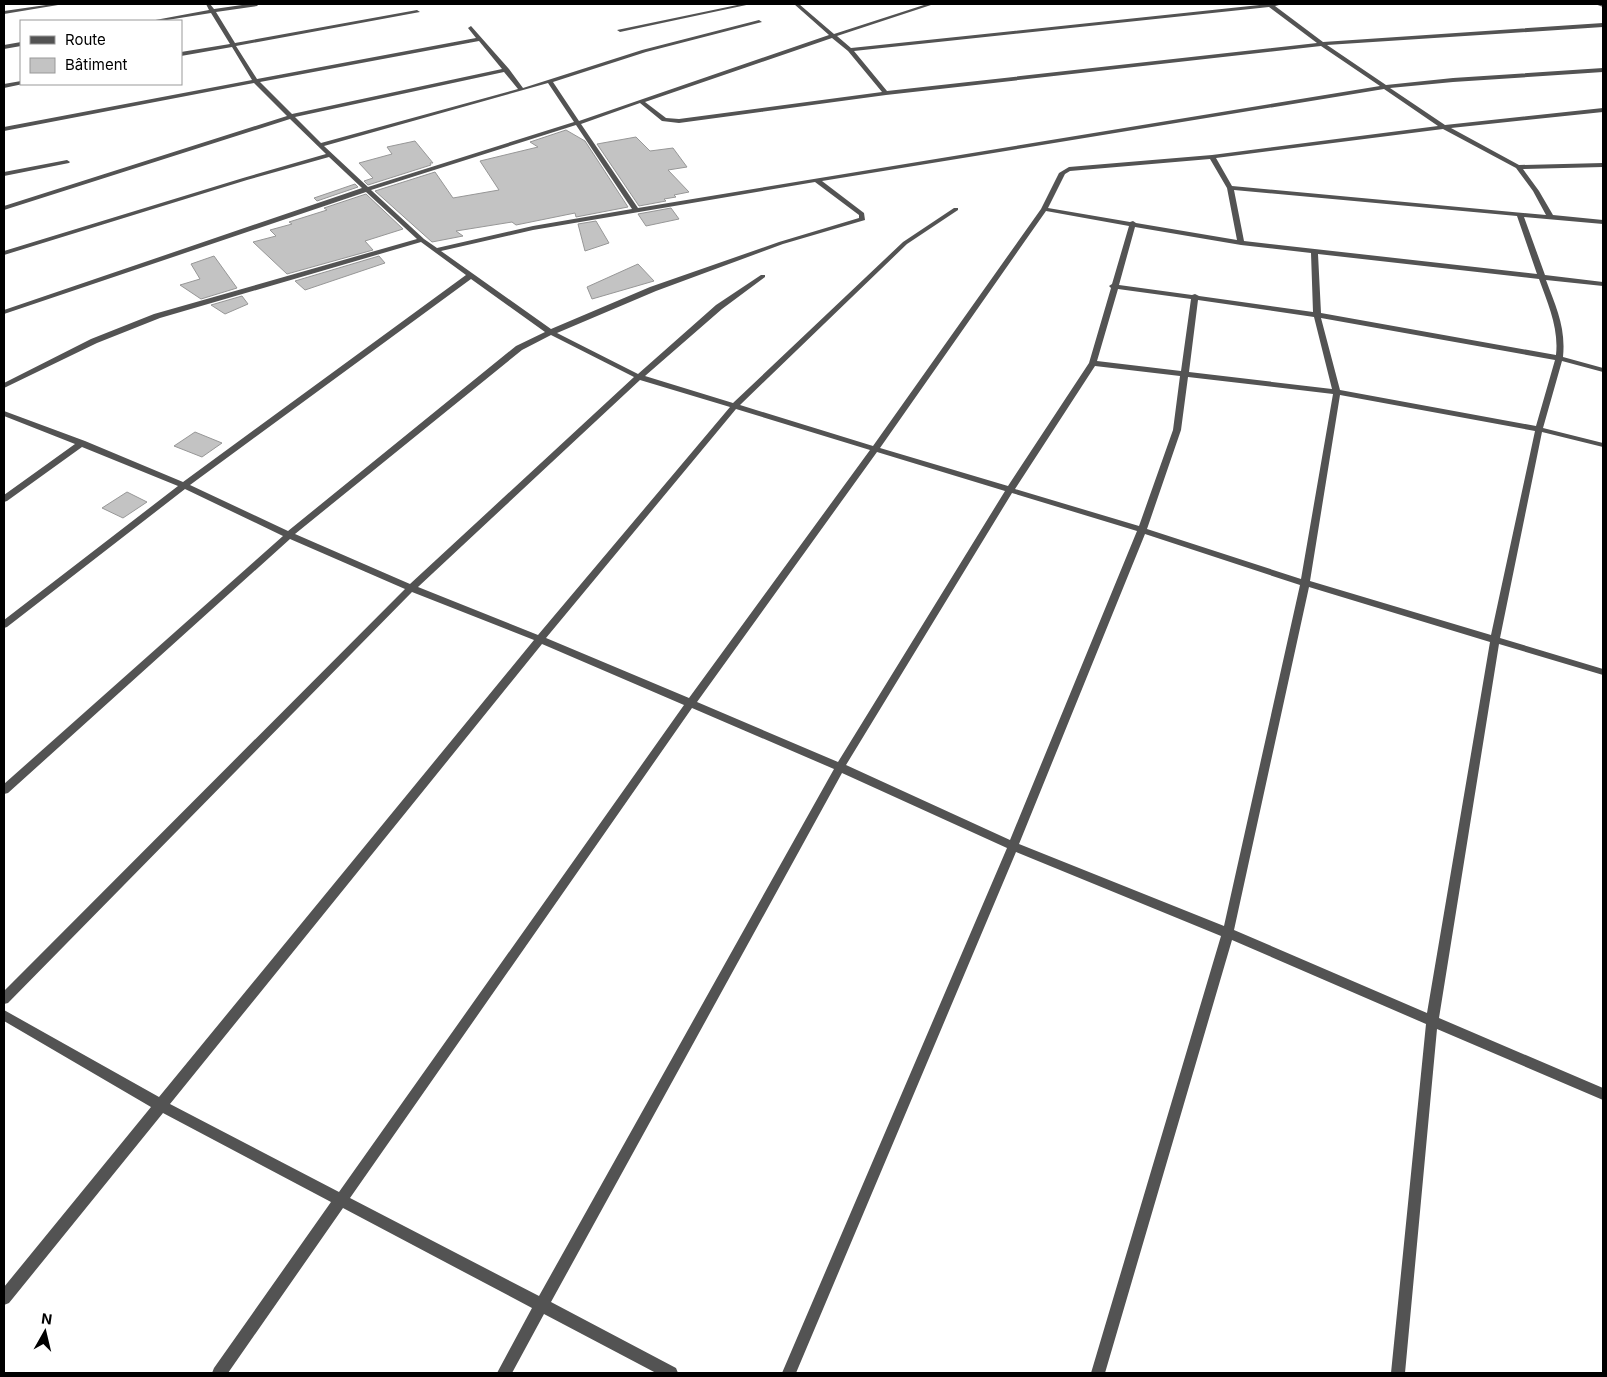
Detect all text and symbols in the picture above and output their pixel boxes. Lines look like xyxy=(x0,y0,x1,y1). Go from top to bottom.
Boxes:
legend xyxy=(20,20,182,85)
text: Route xyxy=(65,30,106,49)
text: Bâtiment xyxy=(65,55,128,74)
north arrow xyxy=(20,1307,70,1357)
text: N xyxy=(40,1309,53,1328)

